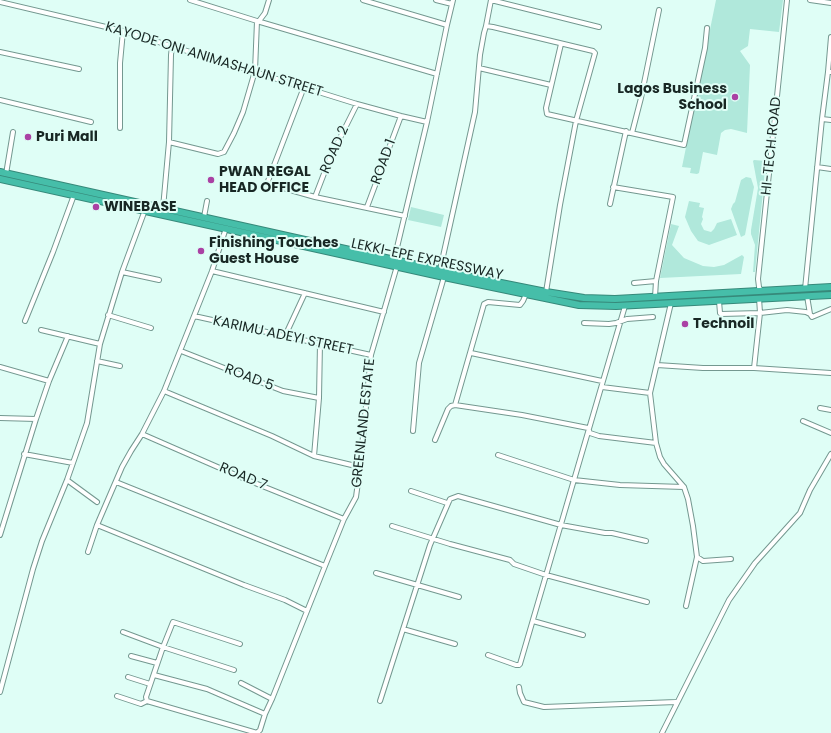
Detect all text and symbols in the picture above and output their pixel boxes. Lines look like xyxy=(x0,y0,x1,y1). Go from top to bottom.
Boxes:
street label: KAYODE ONI ANIMASHAUN STREET xyxy=(103,19,325,101)
place label: Lagos Business School xyxy=(617,81,727,114)
marker: Lagos Business School xyxy=(730,92,740,102)
street label: HI-TECH ROAD xyxy=(758,96,786,196)
street label: ROAD 2 xyxy=(317,123,353,177)
place label: Puri Mall xyxy=(36,129,98,145)
marker: Puri Mall xyxy=(23,132,33,142)
street label: ROAD 1 xyxy=(368,137,400,187)
place label: PWAN REGAL HEAD OFFICE xyxy=(219,164,311,196)
marker: PWAN REGAL HEAD OFFICE xyxy=(206,175,216,185)
place label: WINEBASE xyxy=(104,199,177,215)
marker: WINEBASE xyxy=(91,202,101,212)
place label: Finishing Touches Guest House xyxy=(209,235,339,268)
street label: LEKKI-EPE EXPRESSWAY xyxy=(350,236,504,284)
marker: Finishing Touches Guest House xyxy=(196,246,206,256)
street label: KARIMU ADEYI STREET xyxy=(211,313,355,359)
place label: Technoil xyxy=(693,316,754,332)
marker: Technoil xyxy=(680,319,690,329)
street label: GREENLAND ESTATE xyxy=(349,358,379,488)
street label: ROAD 5 xyxy=(222,361,276,395)
street label: ROAD 7 xyxy=(217,459,269,495)

